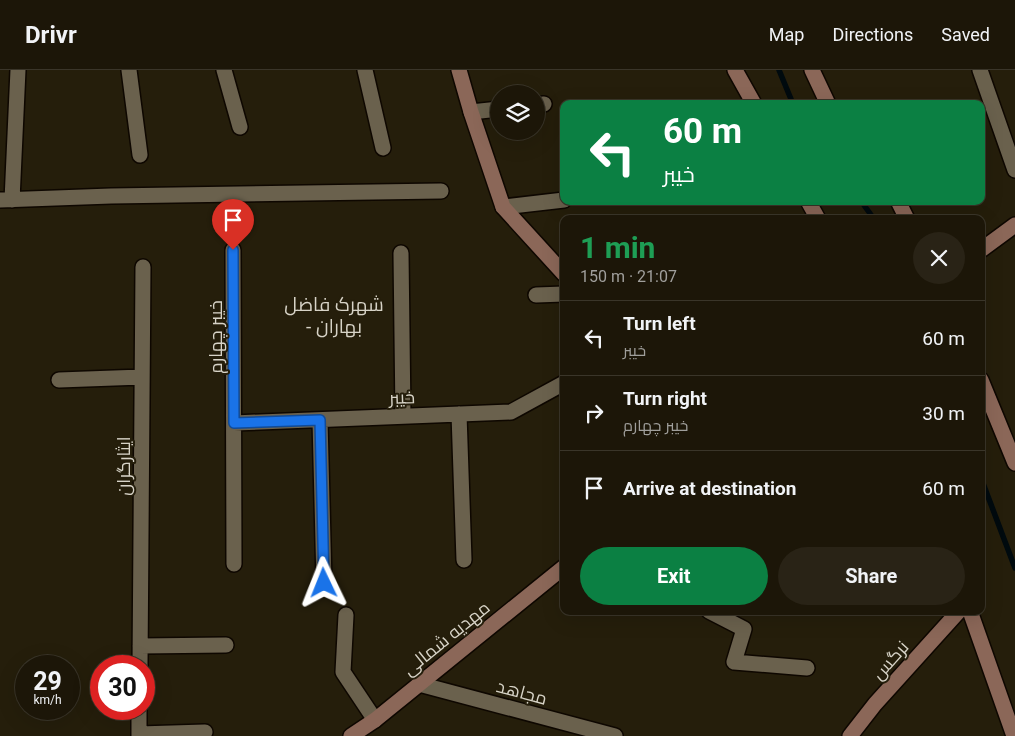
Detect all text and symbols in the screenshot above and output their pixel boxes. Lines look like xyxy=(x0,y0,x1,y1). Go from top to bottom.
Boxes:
text: Drivr xyxy=(25,21,77,49)
text: Map xyxy=(769,24,804,45)
text: Directions xyxy=(832,24,913,45)
text: Saved xyxy=(941,24,990,45)
map controls xyxy=(490,85,545,140)
button: layers xyxy=(490,85,545,140)
text: 60 m xyxy=(663,111,742,152)
icon: left xyxy=(580,120,645,185)
text: خیبر xyxy=(663,162,695,187)
pin xyxy=(212,199,254,250)
icon: arrive xyxy=(219,206,247,234)
text: 1 min xyxy=(580,230,655,265)
button: close xyxy=(913,232,965,284)
text: 150 m · 21:07 xyxy=(580,267,677,286)
district label: شهرک فاضل - بهاران xyxy=(284,293,384,338)
street label: خیبر چهارم xyxy=(205,300,228,374)
text: Turn left xyxy=(623,312,696,335)
icon: left xyxy=(580,324,608,352)
text: 60 m xyxy=(922,327,965,350)
text: خیبر xyxy=(623,341,646,360)
street label: خیبر xyxy=(388,386,415,409)
text: Turn right xyxy=(623,387,707,410)
icon: right xyxy=(580,399,608,427)
text: 30 m xyxy=(922,402,965,425)
text: خیبر چهارم xyxy=(623,416,688,435)
street label: ایثارگران xyxy=(113,436,135,496)
icon: arrive xyxy=(580,474,608,502)
text: Arrive at destination xyxy=(623,477,796,500)
text: 60 m xyxy=(922,477,965,500)
button: Exit xyxy=(580,547,768,605)
button: Share xyxy=(778,547,965,605)
position arrow xyxy=(297,556,349,608)
street label: مهدیه شمالی xyxy=(398,597,494,680)
street label: نرگس xyxy=(867,636,914,684)
speed limit sign: 30 xyxy=(90,655,155,720)
text: 29 xyxy=(33,667,62,696)
street label: مجاهد xyxy=(494,675,550,709)
text: km/h xyxy=(33,693,62,707)

